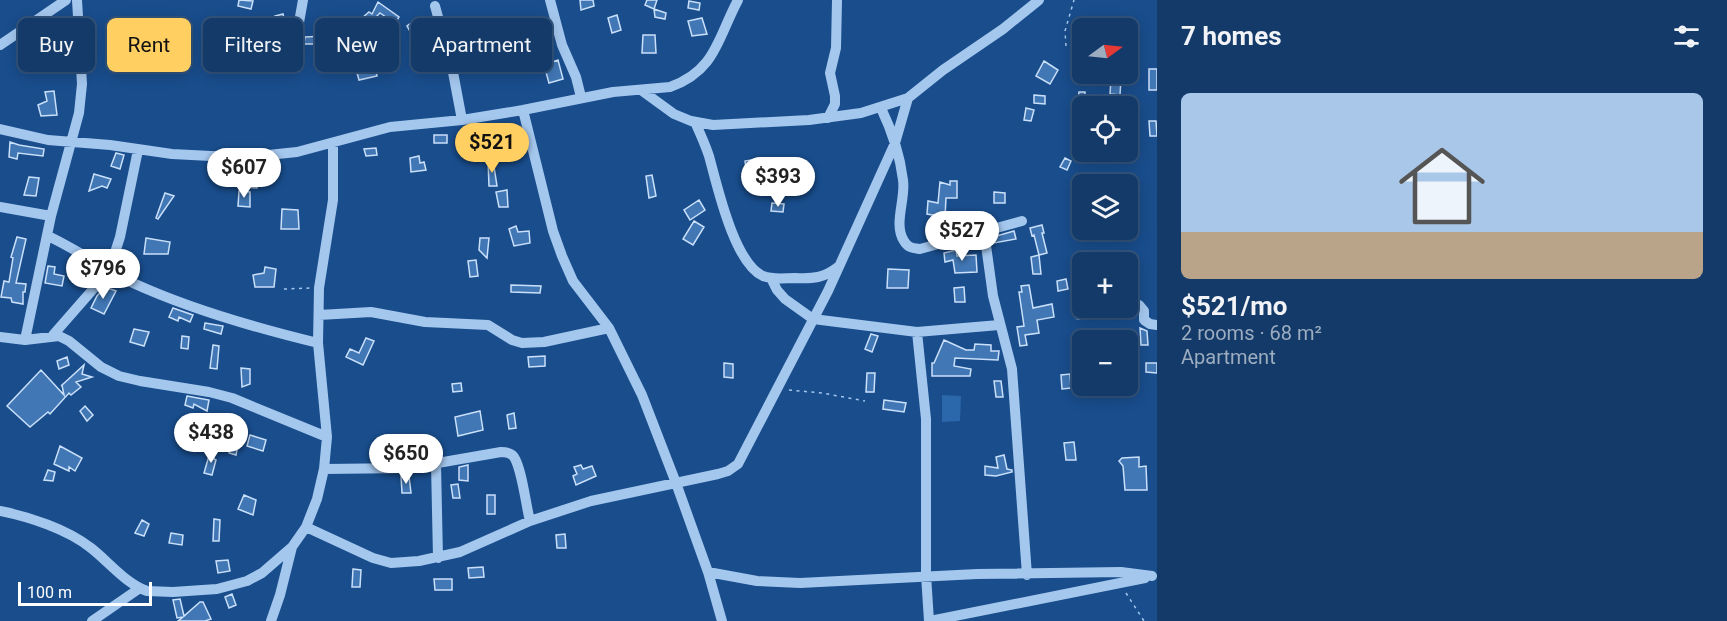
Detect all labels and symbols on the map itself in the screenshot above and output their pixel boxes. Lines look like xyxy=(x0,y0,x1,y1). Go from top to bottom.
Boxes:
north arrow xyxy=(1072,18,1138,84)
pin: $521 xyxy=(456,123,528,174)
pin: $607 xyxy=(208,148,280,199)
pin: $393 xyxy=(742,157,814,208)
pin: $527 xyxy=(926,211,998,262)
pin: $796 xyxy=(67,249,139,300)
pin: $438 xyxy=(175,413,247,464)
pin: $650 xyxy=(370,434,442,485)
scale bar xyxy=(18,579,152,606)

